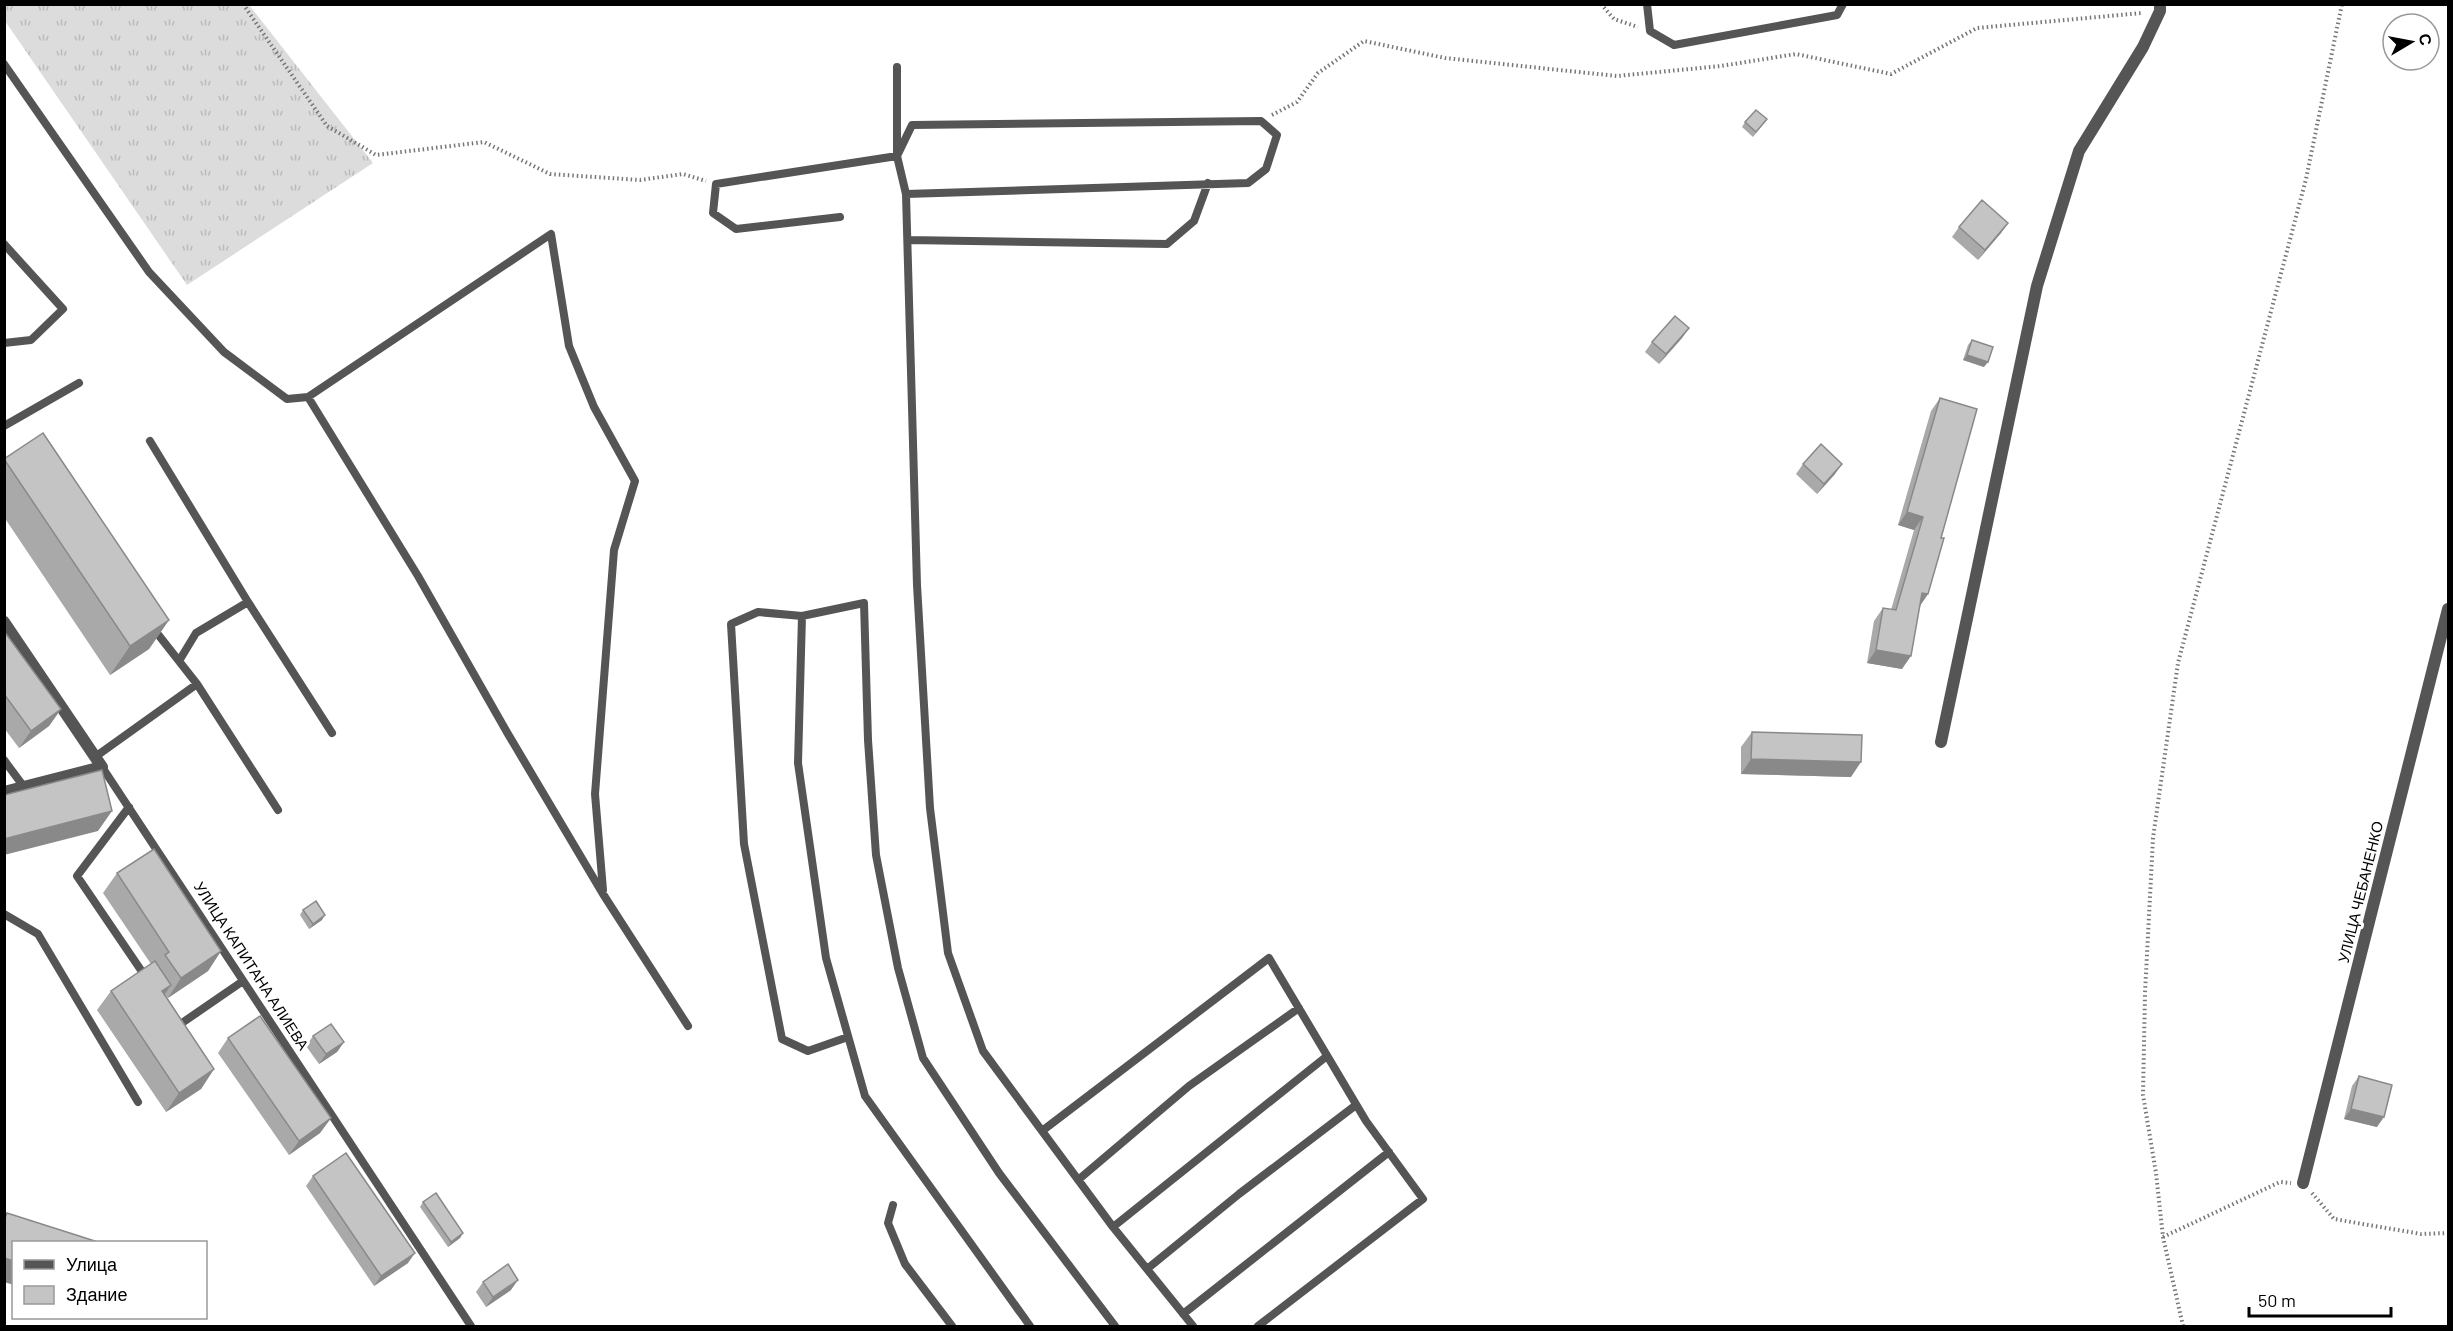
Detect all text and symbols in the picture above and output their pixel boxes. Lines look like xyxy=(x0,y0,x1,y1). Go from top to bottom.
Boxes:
north arrow xyxy=(2381,12,2441,72)
text: С xyxy=(2416,32,2437,47)
street label: УЛИЦА ЧЕБАНЕНКО xyxy=(2334,819,2386,964)
street label: УЛИЦА КАПИТАНА АЛИЕВА xyxy=(191,878,313,1053)
legend xyxy=(12,1241,207,1319)
text: Улица xyxy=(66,1253,118,1275)
scale bar xyxy=(2249,1280,2392,1318)
text: Здание xyxy=(66,1283,127,1305)
text: 50 m xyxy=(2258,1289,2296,1311)

